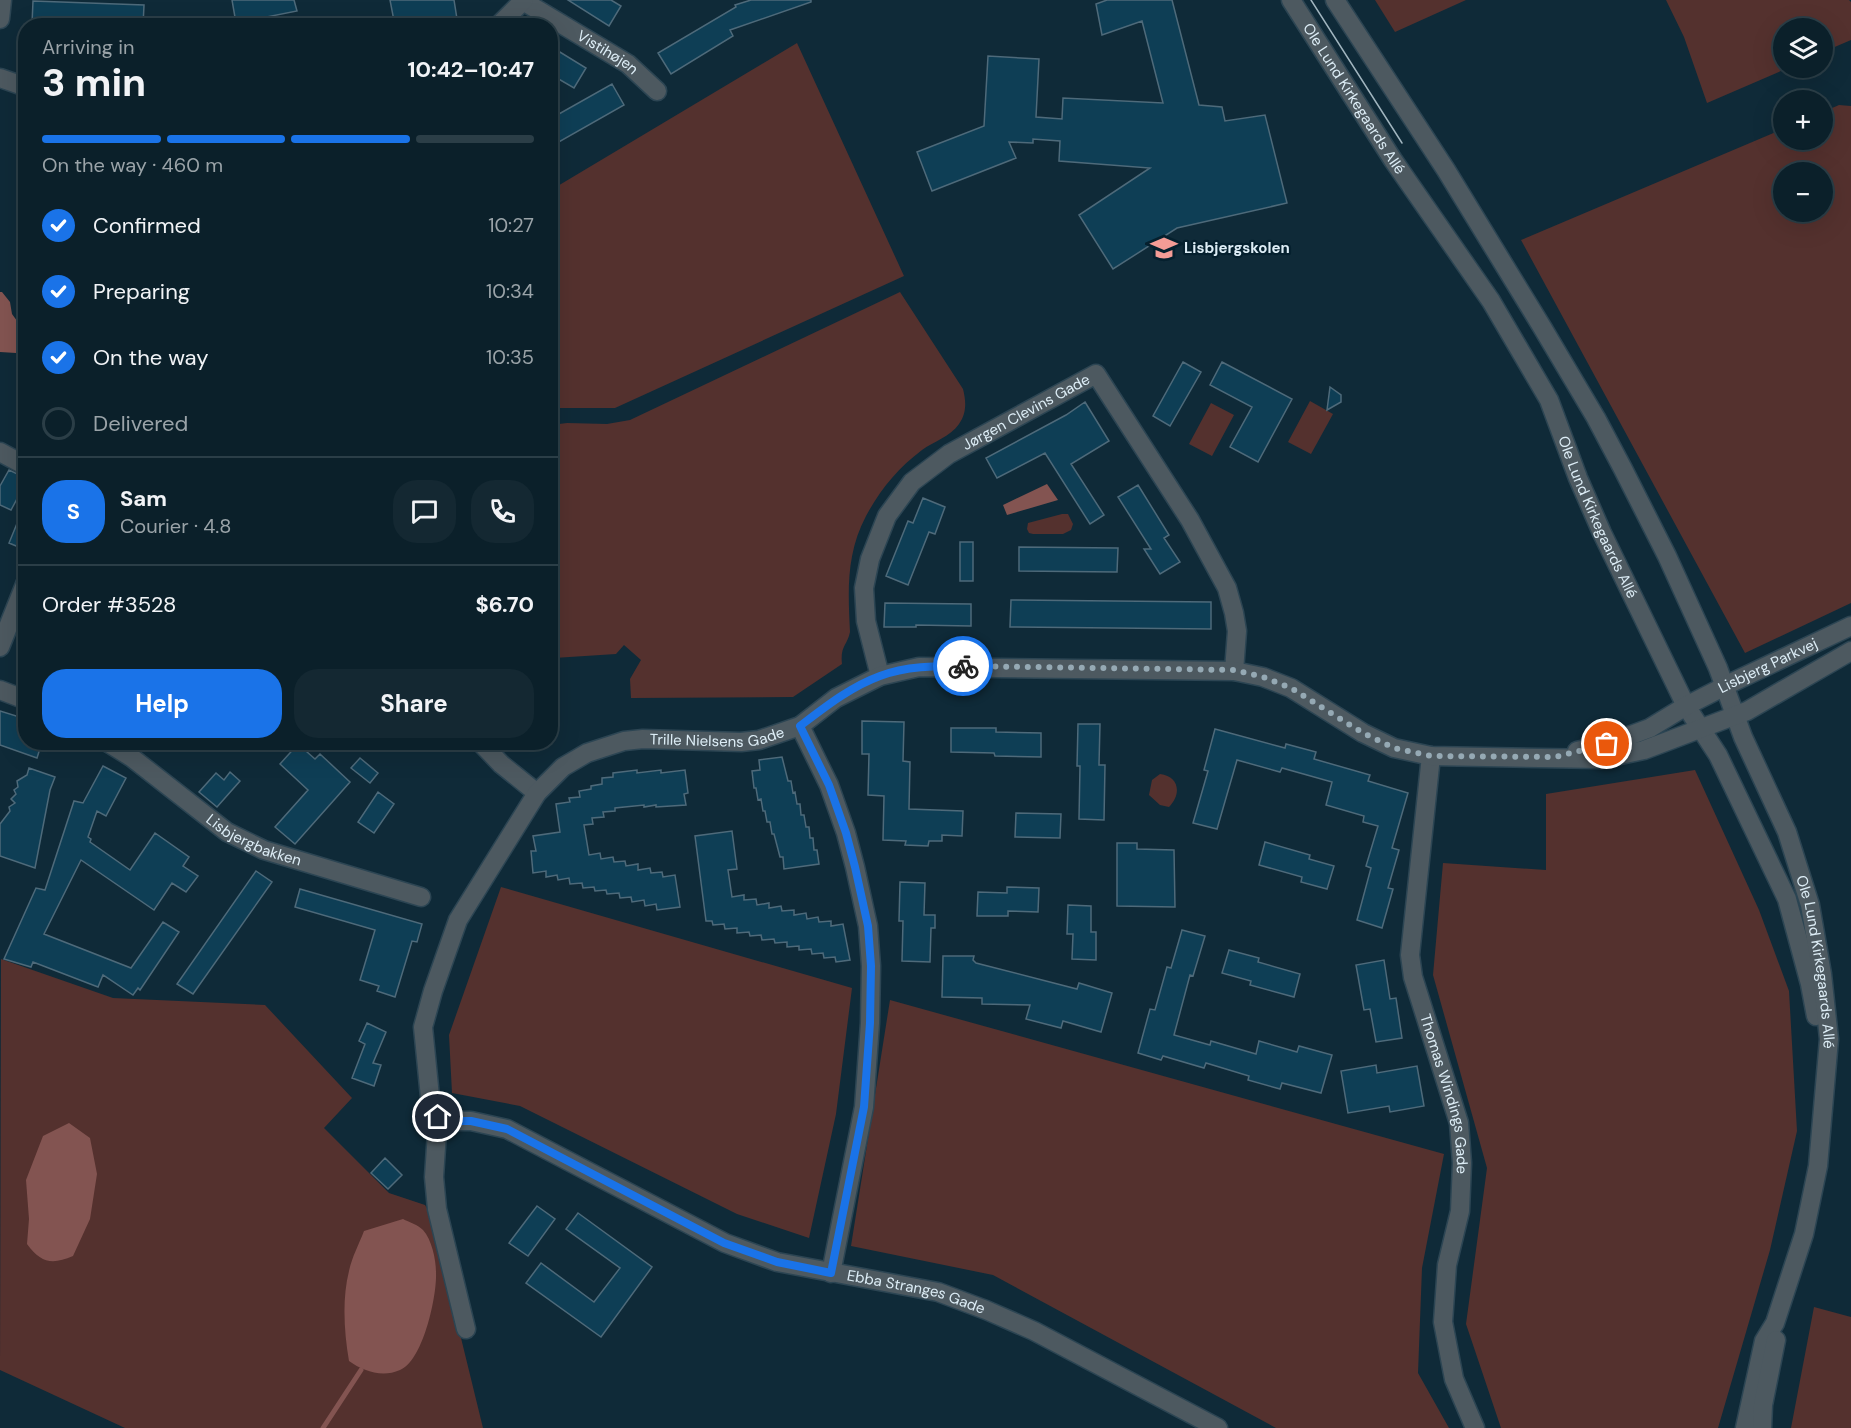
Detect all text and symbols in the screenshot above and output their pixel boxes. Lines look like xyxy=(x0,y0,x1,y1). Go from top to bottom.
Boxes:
map controls xyxy=(1773,18,1833,222)
button: layers xyxy=(1773,18,1833,78)
street label: Ole Lund Kirkegaards Allé xyxy=(1298,19,1410,178)
street label: Vistihøjen xyxy=(573,26,643,79)
text: Arriving in xyxy=(42,34,134,60)
text: 10:42–10:47 xyxy=(407,55,534,84)
text: 3 min xyxy=(42,57,146,108)
button: + xyxy=(1773,90,1833,150)
text: On the way · 460 m xyxy=(42,152,223,178)
button: − xyxy=(1773,162,1833,222)
icon: check xyxy=(42,209,75,242)
text: Confirmed xyxy=(93,211,201,240)
text: 10:27 xyxy=(488,212,534,238)
school or university icon: Lisbjergskolen xyxy=(1149,233,1179,263)
place label: Lisbjergskolen xyxy=(1184,238,1290,258)
icon: check xyxy=(42,275,75,308)
text: Preparing xyxy=(93,277,190,306)
text: 10:34 xyxy=(486,278,534,304)
icon: check xyxy=(42,341,75,374)
text: On the way xyxy=(93,343,208,372)
text: 10:35 xyxy=(486,344,534,370)
street label: Jørgen Clevins Gade xyxy=(959,369,1093,455)
text: Delivered xyxy=(93,409,188,438)
street label: Ole Lund Kirkegaards Allé xyxy=(1553,433,1642,602)
button: chat xyxy=(393,480,456,543)
button: phone xyxy=(471,480,534,543)
text: Sam xyxy=(120,484,167,513)
text: S xyxy=(67,497,80,526)
text: Courier · 4.8 xyxy=(120,513,231,539)
text: Order #3528 xyxy=(42,590,176,619)
text: $6.70 xyxy=(475,590,534,619)
street label: Lisbjerg Parkvej xyxy=(1715,633,1821,698)
courier xyxy=(933,636,993,696)
icon: bike xyxy=(947,650,980,683)
button: Help xyxy=(42,669,282,738)
button: Share xyxy=(294,669,534,738)
pin xyxy=(1581,718,1632,769)
street label: Trille Nielsens Gade xyxy=(649,722,787,752)
icon: bag xyxy=(1590,727,1623,760)
street label: Lisbjergbakken xyxy=(202,809,304,871)
street label: Ole Lund Kirkegaards Allé xyxy=(1791,873,1839,1049)
street label: Thomas Windings Gade xyxy=(1415,1011,1472,1174)
pin xyxy=(412,1091,463,1142)
icon: home xyxy=(421,1100,454,1133)
street label: Ebba Stranges Gade xyxy=(845,1265,988,1319)

